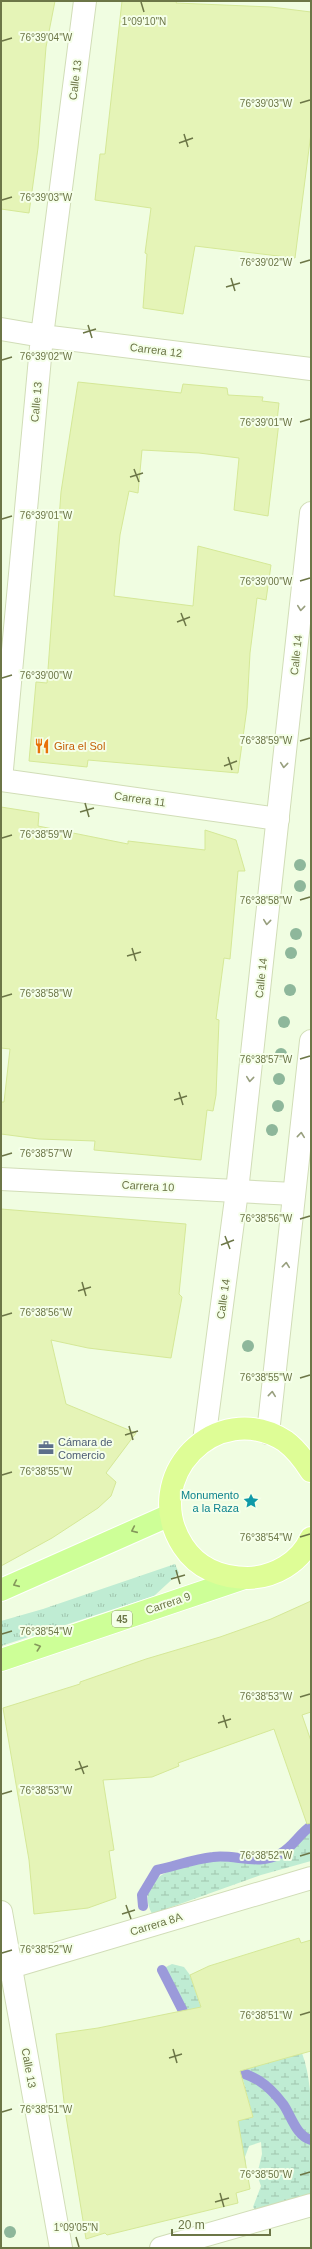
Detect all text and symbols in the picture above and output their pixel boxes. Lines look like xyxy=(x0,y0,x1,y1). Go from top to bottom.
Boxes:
text: 1°09'10"N xyxy=(122,16,166,27)
text: 76°39'04"W xyxy=(20,32,73,43)
street label: Calle 13 xyxy=(67,59,83,101)
text: 76°39'03"W xyxy=(240,98,293,109)
text: 76°39'03"W xyxy=(20,192,73,203)
text: 76°39'02"W xyxy=(240,257,293,268)
street label: Carrera 12 xyxy=(129,341,183,359)
text: 76°39'02"W xyxy=(20,351,73,362)
street label: Calle 13 xyxy=(28,381,44,423)
text: 76°39'01"W xyxy=(240,417,293,428)
text: 76°39'01"W xyxy=(20,510,73,521)
text: 76°39'00"W xyxy=(240,576,293,587)
one-way arrow xyxy=(297,605,306,611)
street label: Calle 14 xyxy=(288,634,304,676)
text: 76°39'00"W xyxy=(20,670,73,681)
text: 76°38'59"W xyxy=(240,735,293,746)
restaurant icon: Gira el Sol xyxy=(33,737,51,755)
place label: Gira el Sol xyxy=(54,740,105,752)
one-way arrow xyxy=(280,762,289,768)
street label: Carrera 11 xyxy=(114,789,166,809)
text: 76°38'59"W xyxy=(20,829,73,840)
text: 76°38'58"W xyxy=(240,895,293,906)
one-way arrow xyxy=(263,919,272,925)
street label: Calle 14 xyxy=(253,957,269,999)
text: 76°38'58"W xyxy=(20,988,73,999)
text: 76°38'57"W xyxy=(240,1054,293,1065)
one-way arrow xyxy=(246,1076,255,1082)
one-way arrow xyxy=(296,1132,305,1139)
text: 76°38'57"W xyxy=(20,1148,73,1159)
street label: Carrera 10 xyxy=(121,1179,175,1193)
text: 76°38'56"W xyxy=(240,1213,293,1224)
one-way arrow xyxy=(282,1262,291,1268)
street label: Calle 14 xyxy=(214,1278,232,1320)
text: 76°38'56"W xyxy=(20,1307,73,1318)
text: 76°38'55"W xyxy=(240,1372,293,1383)
one-way arrow xyxy=(268,1391,277,1397)
place label: Cámara de Comercio xyxy=(58,1436,112,1461)
office icon: Cámara de Comercio xyxy=(37,1439,55,1457)
text: 76°38'55"W xyxy=(20,1466,73,1477)
place label: Monumento a la Raza xyxy=(181,1489,240,1514)
place icon: Monumento a la Raza xyxy=(242,1492,260,1510)
one-way arrow xyxy=(131,1526,138,1534)
text: 76°38'54"W xyxy=(240,1532,293,1543)
one-way arrow xyxy=(12,1579,19,1587)
street label: Carrera 9 xyxy=(144,1590,192,1616)
road number: 45 xyxy=(112,1611,132,1627)
text: 76°38'54"W xyxy=(20,1626,73,1637)
one-way arrow xyxy=(34,1644,41,1652)
text: 76°38'53"W xyxy=(240,1691,293,1702)
text: 76°38'53"W xyxy=(20,1785,73,1796)
text: 76°38'52"W xyxy=(240,1850,293,1861)
street label: Carrera 8A xyxy=(129,1910,184,1938)
text: 76°38'52"W xyxy=(20,1944,73,1955)
text: 76°38'51"W xyxy=(240,2010,293,2021)
street label: Calle 13 xyxy=(20,2047,38,2089)
text: 76°38'51"W xyxy=(20,2104,73,2115)
text: 76°38'50"W xyxy=(240,2169,293,2180)
scale bar xyxy=(172,2211,270,2237)
text: 20 m xyxy=(178,2218,205,2232)
text: 1°09'05"N xyxy=(54,2222,98,2233)

